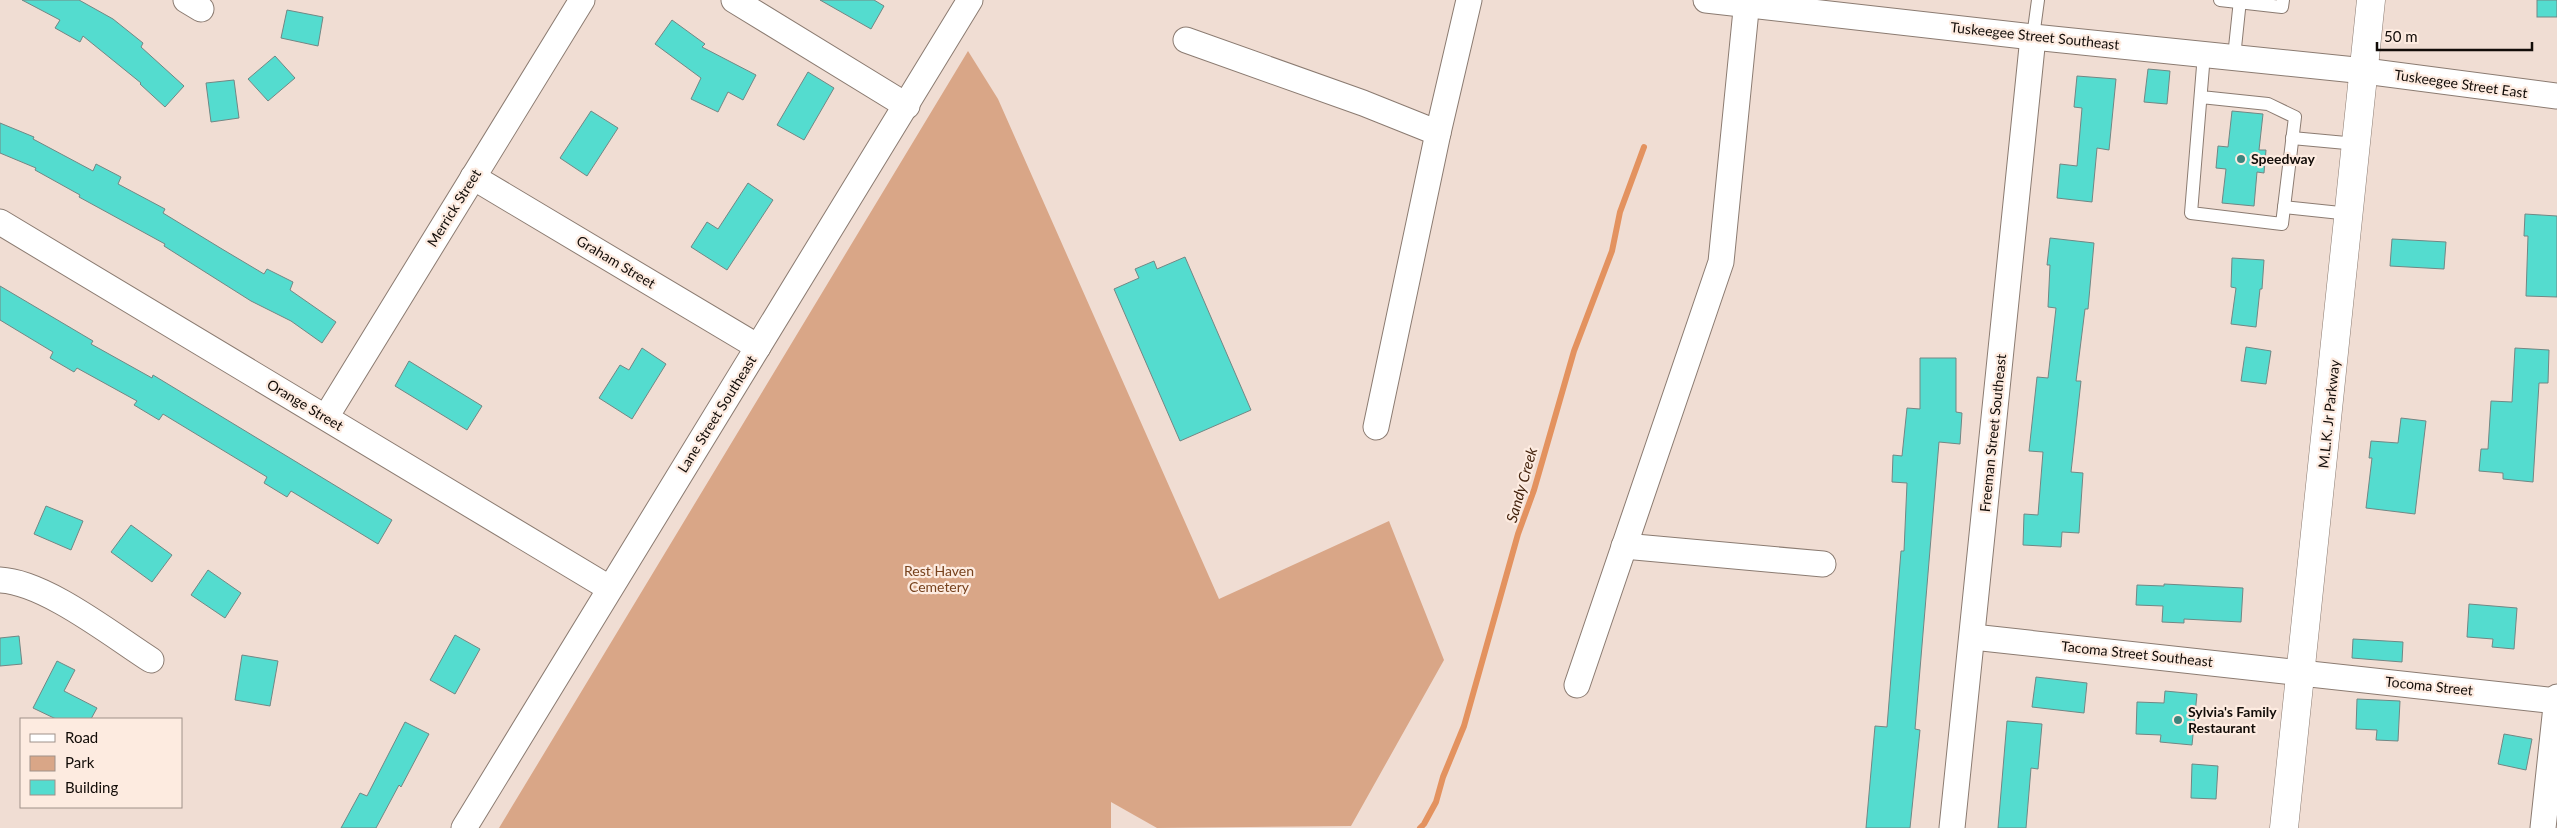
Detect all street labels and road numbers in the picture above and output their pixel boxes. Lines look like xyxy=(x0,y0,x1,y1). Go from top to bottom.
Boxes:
street label: Tuskeegee Street Southeast xyxy=(1950,18,2120,53)
street label: Tuskeegee Street East xyxy=(2393,66,2529,101)
street label: Merrick Street xyxy=(423,166,484,250)
street label: Graham Street xyxy=(574,231,659,292)
street label: Lane Street Southeast xyxy=(674,352,760,475)
street label: Freeman Street Southeast xyxy=(1976,353,2009,513)
street label: M.L.K. Jr Parkway xyxy=(2314,358,2343,469)
street label: Orange Street xyxy=(264,375,346,434)
street label: Tacoma Street Southeast xyxy=(2060,637,2214,670)
street label: Tocoma Street xyxy=(2384,672,2474,699)

